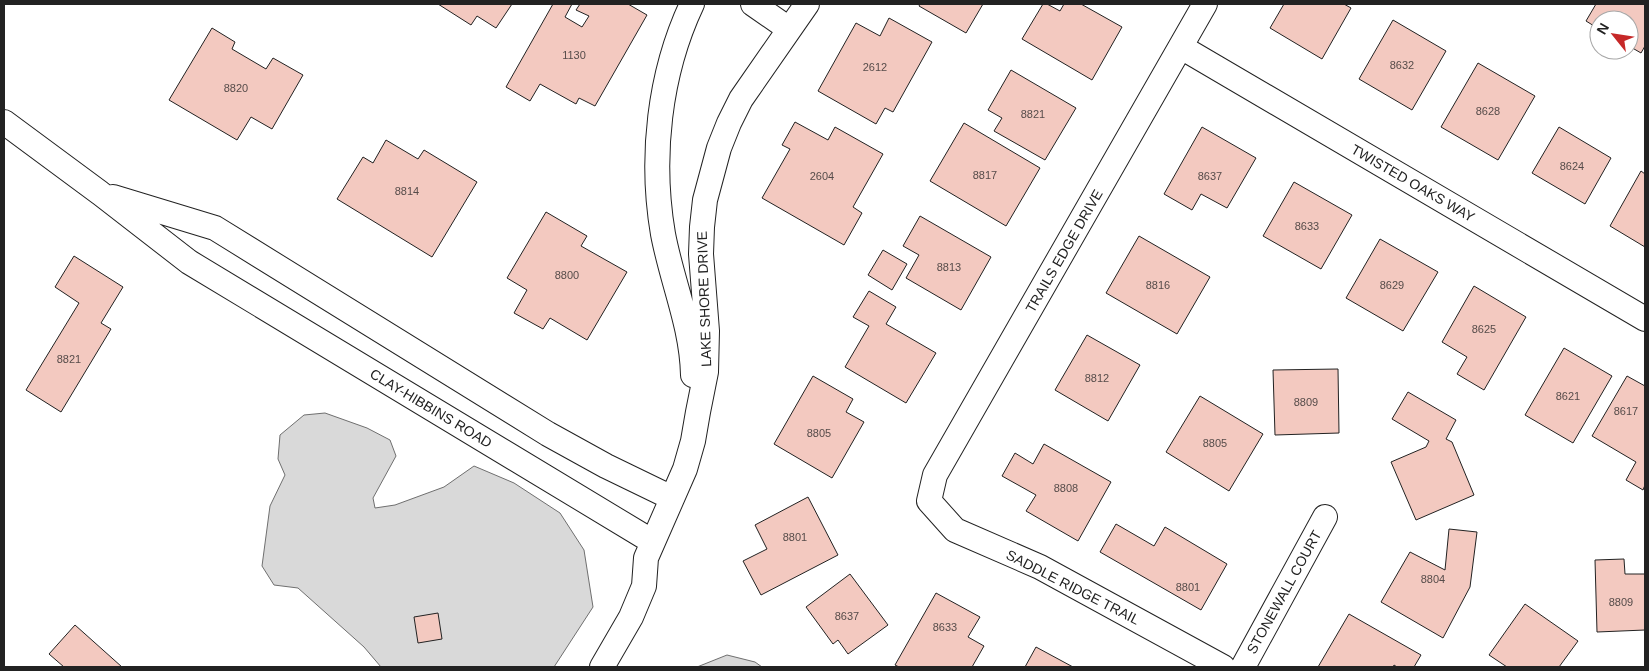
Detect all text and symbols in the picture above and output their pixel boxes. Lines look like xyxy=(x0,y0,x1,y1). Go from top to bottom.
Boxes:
north arrow xyxy=(1589,10,1639,60)
text: N xyxy=(1593,20,1612,37)
house number: 1130 xyxy=(562,49,586,61)
house number: 8632 xyxy=(1390,59,1414,71)
house number: 2612 xyxy=(863,61,887,73)
house number: 8820 xyxy=(224,82,248,94)
house number: 8628 xyxy=(1476,105,1500,117)
house number: 8821 xyxy=(1021,108,1045,120)
street label: TWISTED OAKS WAY xyxy=(1348,141,1478,225)
house number: 8624 xyxy=(1560,160,1584,172)
house number: 8817 xyxy=(973,169,997,181)
house number: 2604 xyxy=(810,170,834,182)
house number: 8637 xyxy=(1198,170,1222,182)
house number: 8814 xyxy=(395,185,419,197)
street label: TRAILS EDGE DRIVE xyxy=(1022,187,1106,315)
house number: 8633 xyxy=(1295,220,1319,232)
street label: LAKE SHORE DRIVE xyxy=(694,231,714,367)
house number: 8813 xyxy=(937,261,961,273)
house number: 8800 xyxy=(555,269,579,281)
house number: 8816 xyxy=(1146,279,1170,291)
house number: 8629 xyxy=(1380,279,1404,291)
house number: 8625 xyxy=(1472,323,1496,335)
house number: 8821 xyxy=(57,353,81,365)
street label: CLAY-HIBBINS ROAD xyxy=(367,365,495,451)
house number: 8812 xyxy=(1085,372,1109,384)
house number: 8621 xyxy=(1556,390,1580,402)
house number: 8809 xyxy=(1294,396,1318,408)
house number: 8617 xyxy=(1614,405,1638,417)
house number: 8805 xyxy=(807,427,831,439)
house number: 8805 xyxy=(1203,437,1227,449)
house number: 8808 xyxy=(1054,482,1078,494)
street label: STONEWALL COURT xyxy=(1243,527,1325,656)
house number: 8801 xyxy=(783,531,807,543)
street label: SADDLE RIDGE TRAIL xyxy=(1004,546,1143,628)
house number: 8804 xyxy=(1421,573,1445,585)
house number: 8801 xyxy=(1176,581,1200,593)
house number: 8809 xyxy=(1609,596,1633,608)
house number: 8637 xyxy=(835,610,859,622)
house number: 8633 xyxy=(933,621,957,633)

